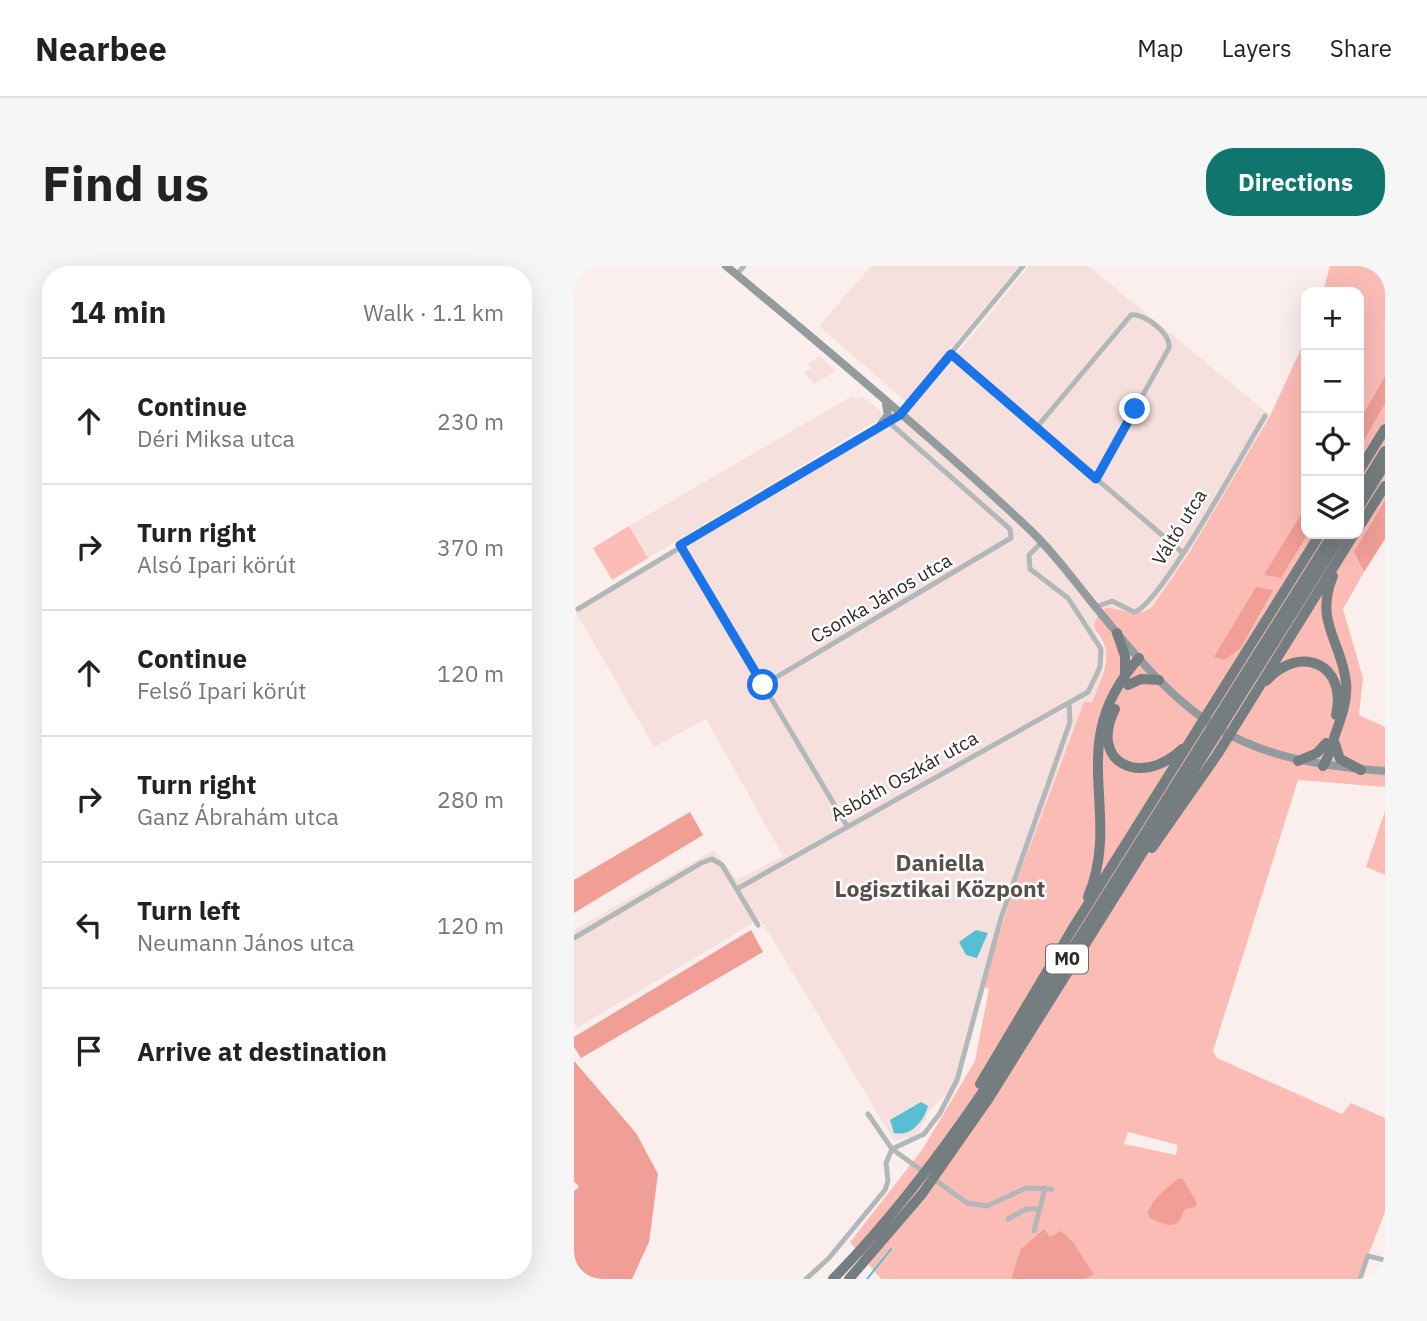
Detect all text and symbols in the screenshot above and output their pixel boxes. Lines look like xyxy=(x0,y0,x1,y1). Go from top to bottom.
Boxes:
text: Nearbee xyxy=(35,27,167,70)
text: Map xyxy=(1137,32,1184,64)
text: Layers xyxy=(1222,32,1292,64)
text: Share xyxy=(1330,32,1392,64)
button: Directions xyxy=(1206,148,1385,216)
text: Find us xyxy=(42,151,209,214)
map controls xyxy=(1301,287,1364,539)
button: + xyxy=(1301,287,1364,350)
text: 14 min xyxy=(70,292,166,331)
text: Walk · 1.1 km xyxy=(363,297,504,327)
button: − xyxy=(1301,350,1364,413)
text: Continue xyxy=(137,389,247,423)
route end xyxy=(1119,393,1150,424)
icon: ahead xyxy=(70,402,108,440)
text: 230 m xyxy=(437,406,504,436)
button: locate xyxy=(1301,413,1364,476)
text: Déri Miksa utca xyxy=(137,423,295,453)
button: layers xyxy=(1301,476,1364,539)
street label: Váltó utca xyxy=(1146,485,1212,569)
text: Turn right xyxy=(137,515,256,549)
icon: right xyxy=(70,528,108,566)
text: 370 m xyxy=(437,532,504,562)
street label: Csonka János utca xyxy=(806,548,956,648)
text: Alsó Ipari körút xyxy=(137,549,296,579)
text: Continue xyxy=(137,641,247,675)
icon: ahead xyxy=(70,654,108,692)
text: 120 m xyxy=(437,658,504,688)
route start xyxy=(747,669,778,700)
text: Felső Ipari körút xyxy=(137,675,306,705)
street label: Asbóth Oszkár utca xyxy=(826,726,982,826)
text: Turn right xyxy=(137,767,256,801)
icon: right xyxy=(70,780,108,818)
text: 280 m xyxy=(437,784,504,814)
text: Ganz Ábrahám utca xyxy=(137,801,339,831)
district label: Daniella Logisztikai Központ xyxy=(835,847,1046,903)
text: Turn left xyxy=(137,893,240,927)
icon: left xyxy=(70,906,108,944)
text: 120 m xyxy=(437,910,504,940)
text: Neumann János utca xyxy=(137,927,354,957)
road number: M0 xyxy=(1046,944,1088,974)
icon: arrive xyxy=(70,1032,108,1070)
text: Arrive at destination xyxy=(137,1034,387,1068)

